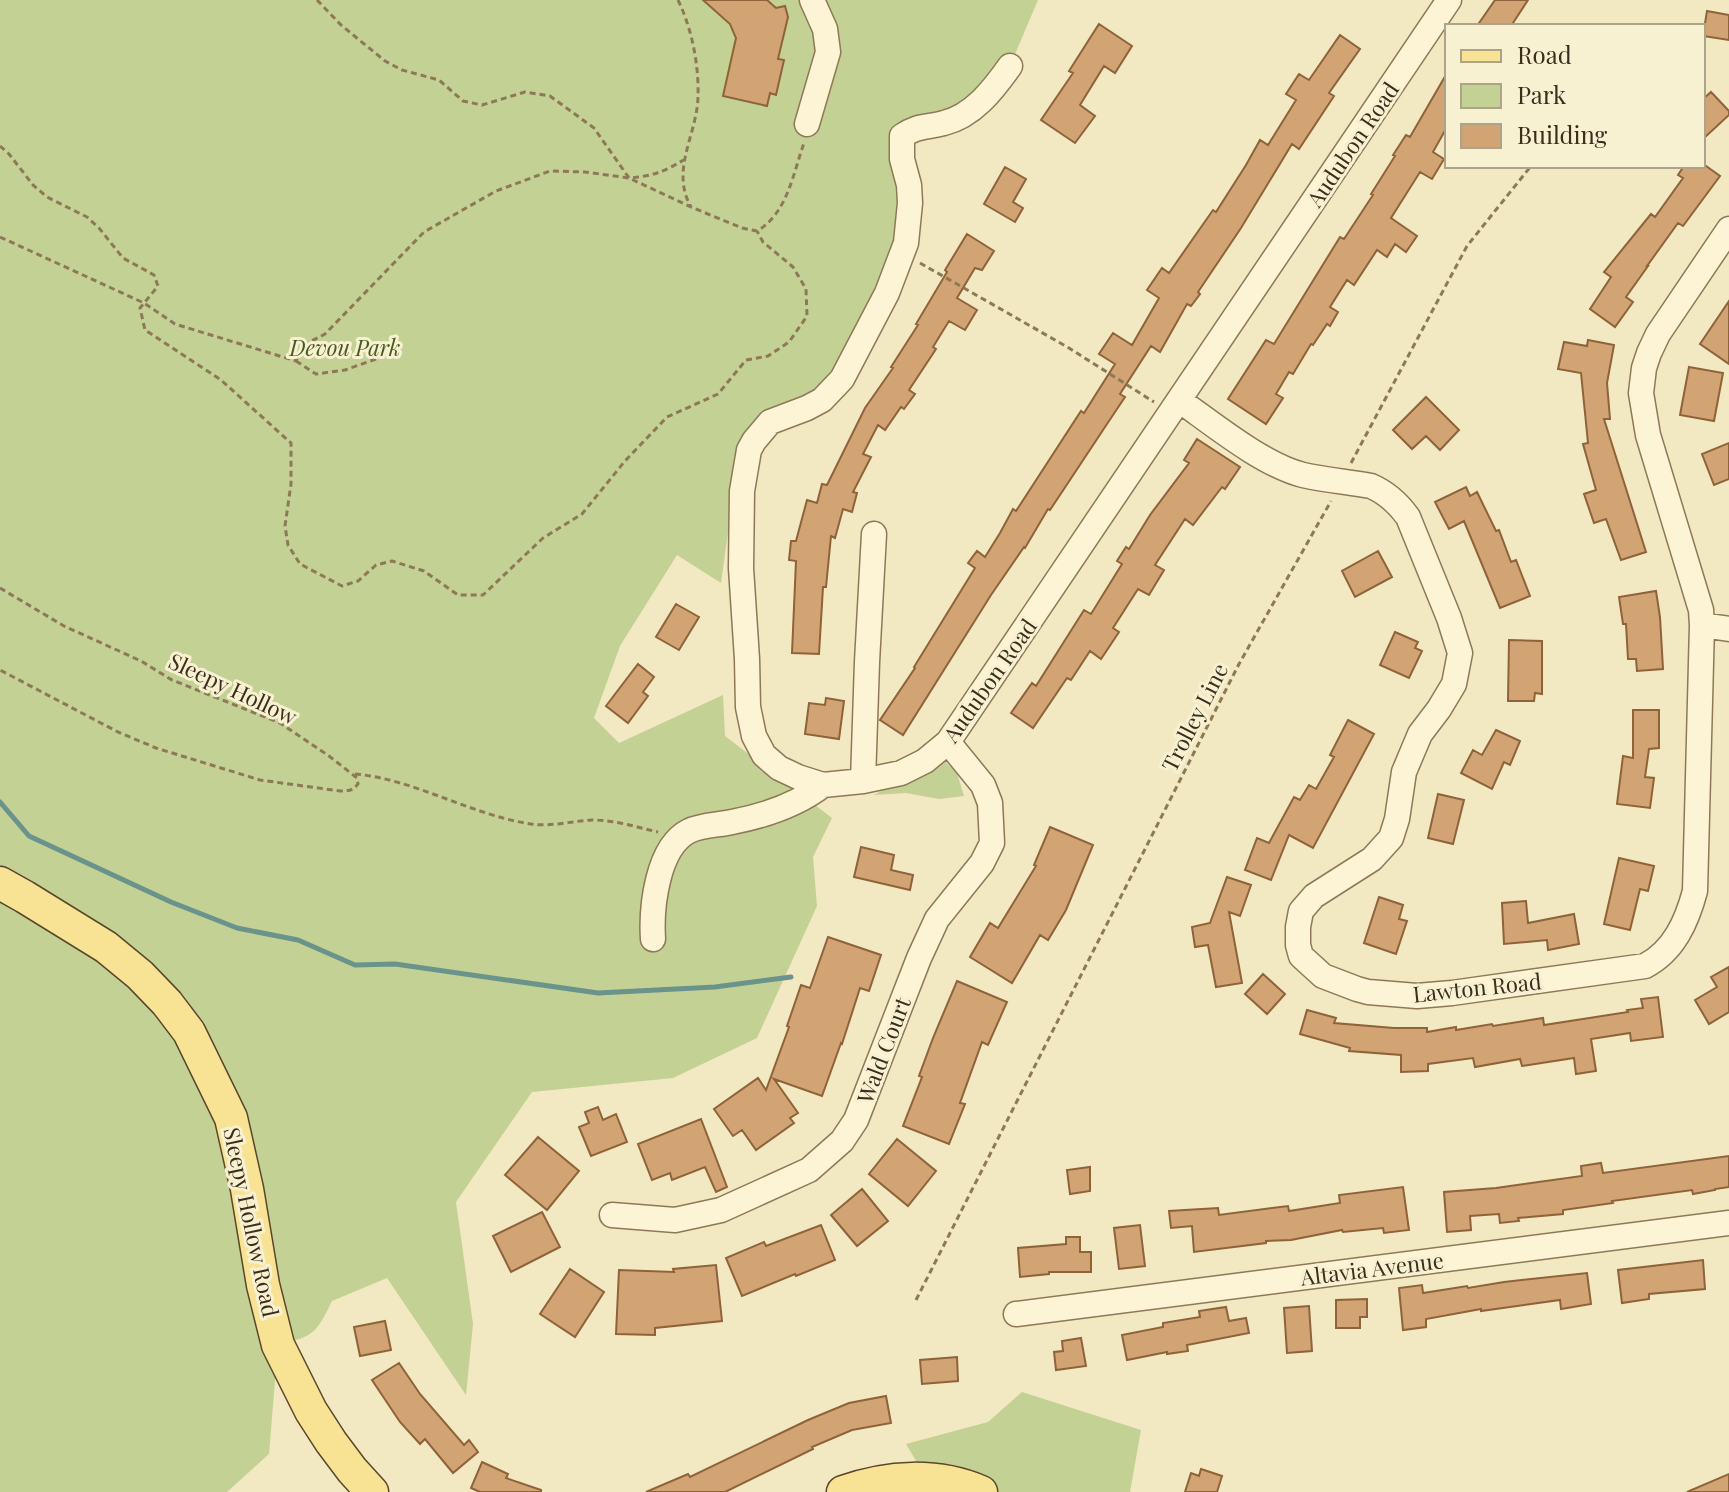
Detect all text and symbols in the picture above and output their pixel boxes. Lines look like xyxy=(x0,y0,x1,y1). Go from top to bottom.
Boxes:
legend xyxy=(1445,24,1705,168)
text: Road xyxy=(1517,38,1572,70)
street label: Audubon Road xyxy=(1299,75,1405,213)
text: Park xyxy=(1517,78,1567,110)
text: Building xyxy=(1517,118,1608,150)
park label: Devou Park xyxy=(289,332,400,362)
street label: Audubon Road xyxy=(935,612,1043,749)
street label: Sleepy Hollow xyxy=(164,645,302,731)
street label: Trolley Line xyxy=(1154,658,1234,776)
street label: Lawton Road xyxy=(1411,965,1543,1009)
street label: Wald Court xyxy=(849,991,917,1108)
street label: Sleepy Hollow Road xyxy=(217,1124,287,1320)
street label: Altavia Avenue xyxy=(1298,1244,1445,1292)

